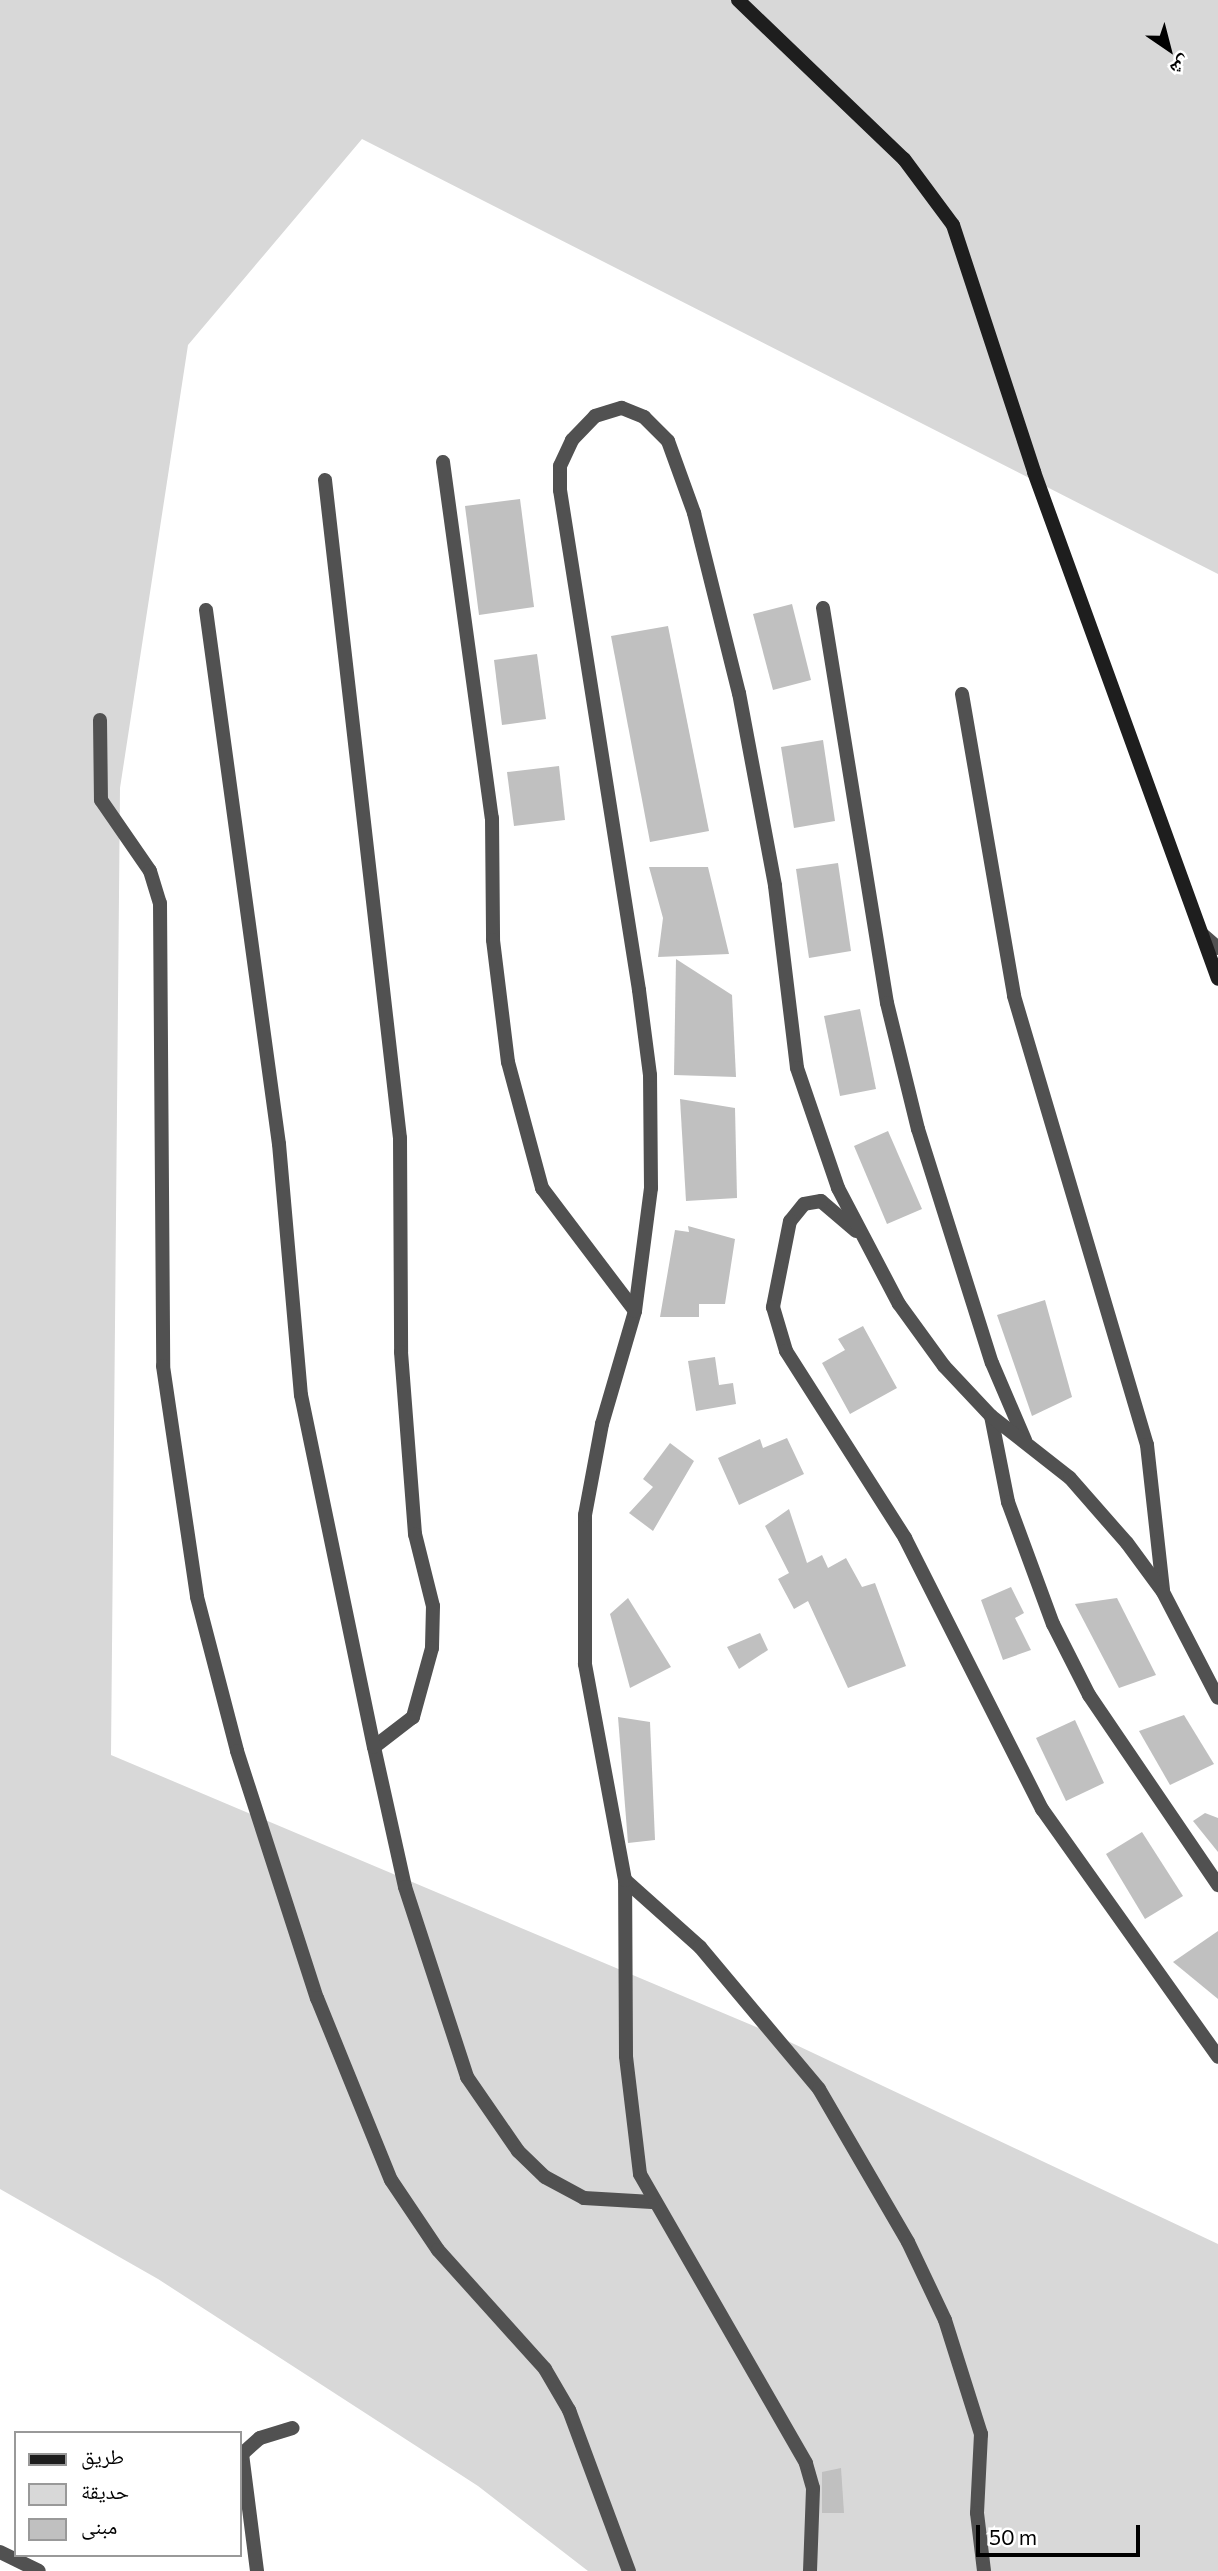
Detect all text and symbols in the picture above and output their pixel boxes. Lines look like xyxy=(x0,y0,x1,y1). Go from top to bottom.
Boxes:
north arrow xyxy=(1134,14,1204,84)
text: ش xyxy=(1166,51,1196,82)
legend xyxy=(14,2431,242,2557)
text: طريق xyxy=(81,2443,124,2468)
text: حديقة xyxy=(81,2478,129,2503)
scale bar xyxy=(980,2512,1144,2556)
text: مبنى xyxy=(81,2513,117,2538)
text: 50 m xyxy=(989,2524,1037,2549)

